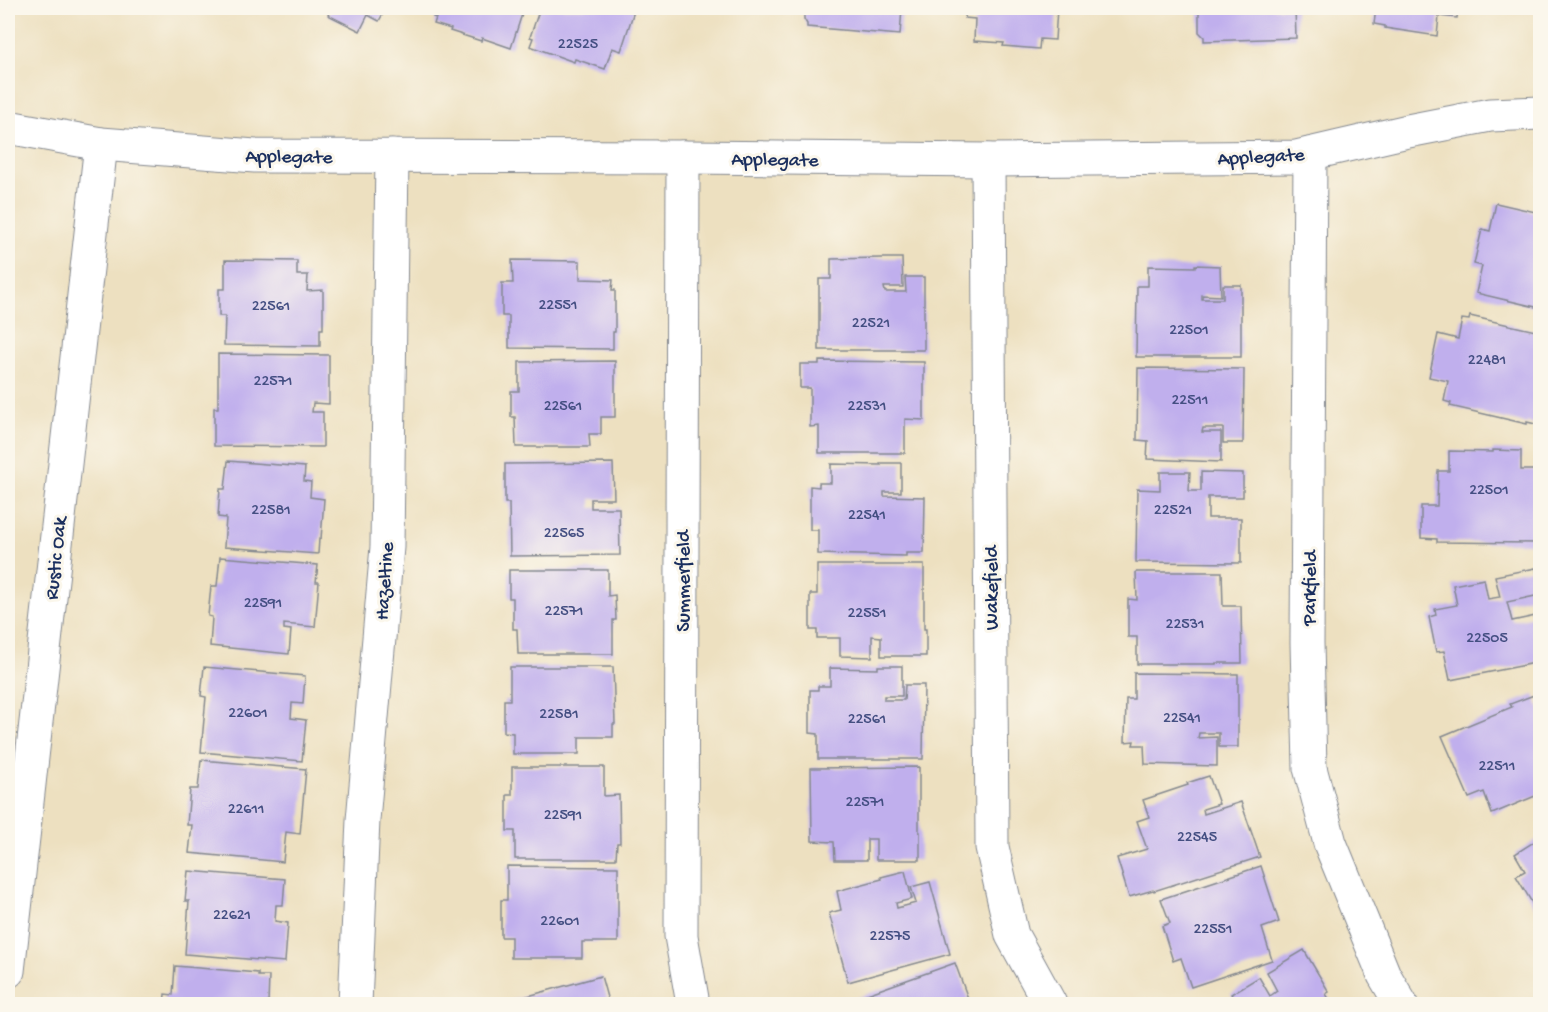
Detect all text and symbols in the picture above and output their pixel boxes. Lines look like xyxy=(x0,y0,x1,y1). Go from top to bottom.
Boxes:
house number: 22525 xyxy=(558,36,598,55)
street label: Applegate xyxy=(1217,145,1306,172)
street label: Applegate xyxy=(245,146,333,171)
street label: Applegate xyxy=(731,149,819,174)
house number: 22551 xyxy=(539,297,577,316)
house number: 22561 xyxy=(252,298,290,317)
house number: 22521 xyxy=(852,315,890,334)
house number: 22501 xyxy=(1169,322,1209,341)
house number: 22481 xyxy=(1468,352,1506,371)
house number: 22571 xyxy=(254,373,292,392)
house number: 22511 xyxy=(1171,392,1209,411)
house number: 22561 xyxy=(544,398,582,417)
house number: 22531 xyxy=(848,398,886,417)
house number: 22501 xyxy=(1469,482,1509,501)
house number: 22581 xyxy=(251,502,291,521)
house number: 22521 xyxy=(1154,502,1192,521)
house number: 22541 xyxy=(848,507,886,526)
street label: Rustic Oak xyxy=(42,514,73,601)
house number: 22565 xyxy=(544,525,584,544)
street label: Summerfield xyxy=(674,528,697,632)
street label: Hazeltine xyxy=(372,541,401,621)
street label: Wakefield xyxy=(982,544,1005,630)
street label: Parkfield xyxy=(1299,548,1324,627)
house number: 22591 xyxy=(244,595,282,614)
house number: 22571 xyxy=(545,603,583,622)
house number: 22551 xyxy=(848,605,886,624)
house number: 22531 xyxy=(1166,616,1204,635)
house number: 22505 xyxy=(1466,630,1508,649)
house number: 22601 xyxy=(228,705,268,724)
house number: 22581 xyxy=(539,706,579,725)
house number: 22541 xyxy=(1163,710,1201,729)
house number: 22561 xyxy=(848,711,886,730)
house number: 22511 xyxy=(1478,758,1516,777)
house number: 22571 xyxy=(846,794,884,813)
house number: 22611 xyxy=(228,801,264,820)
house number: 22591 xyxy=(544,807,582,826)
house number: 22545 xyxy=(1177,829,1217,848)
house number: 22621 xyxy=(213,907,251,926)
house number: 22601 xyxy=(540,913,580,932)
house number: 22551 xyxy=(1194,921,1232,940)
house number: 22575 xyxy=(870,928,910,947)

